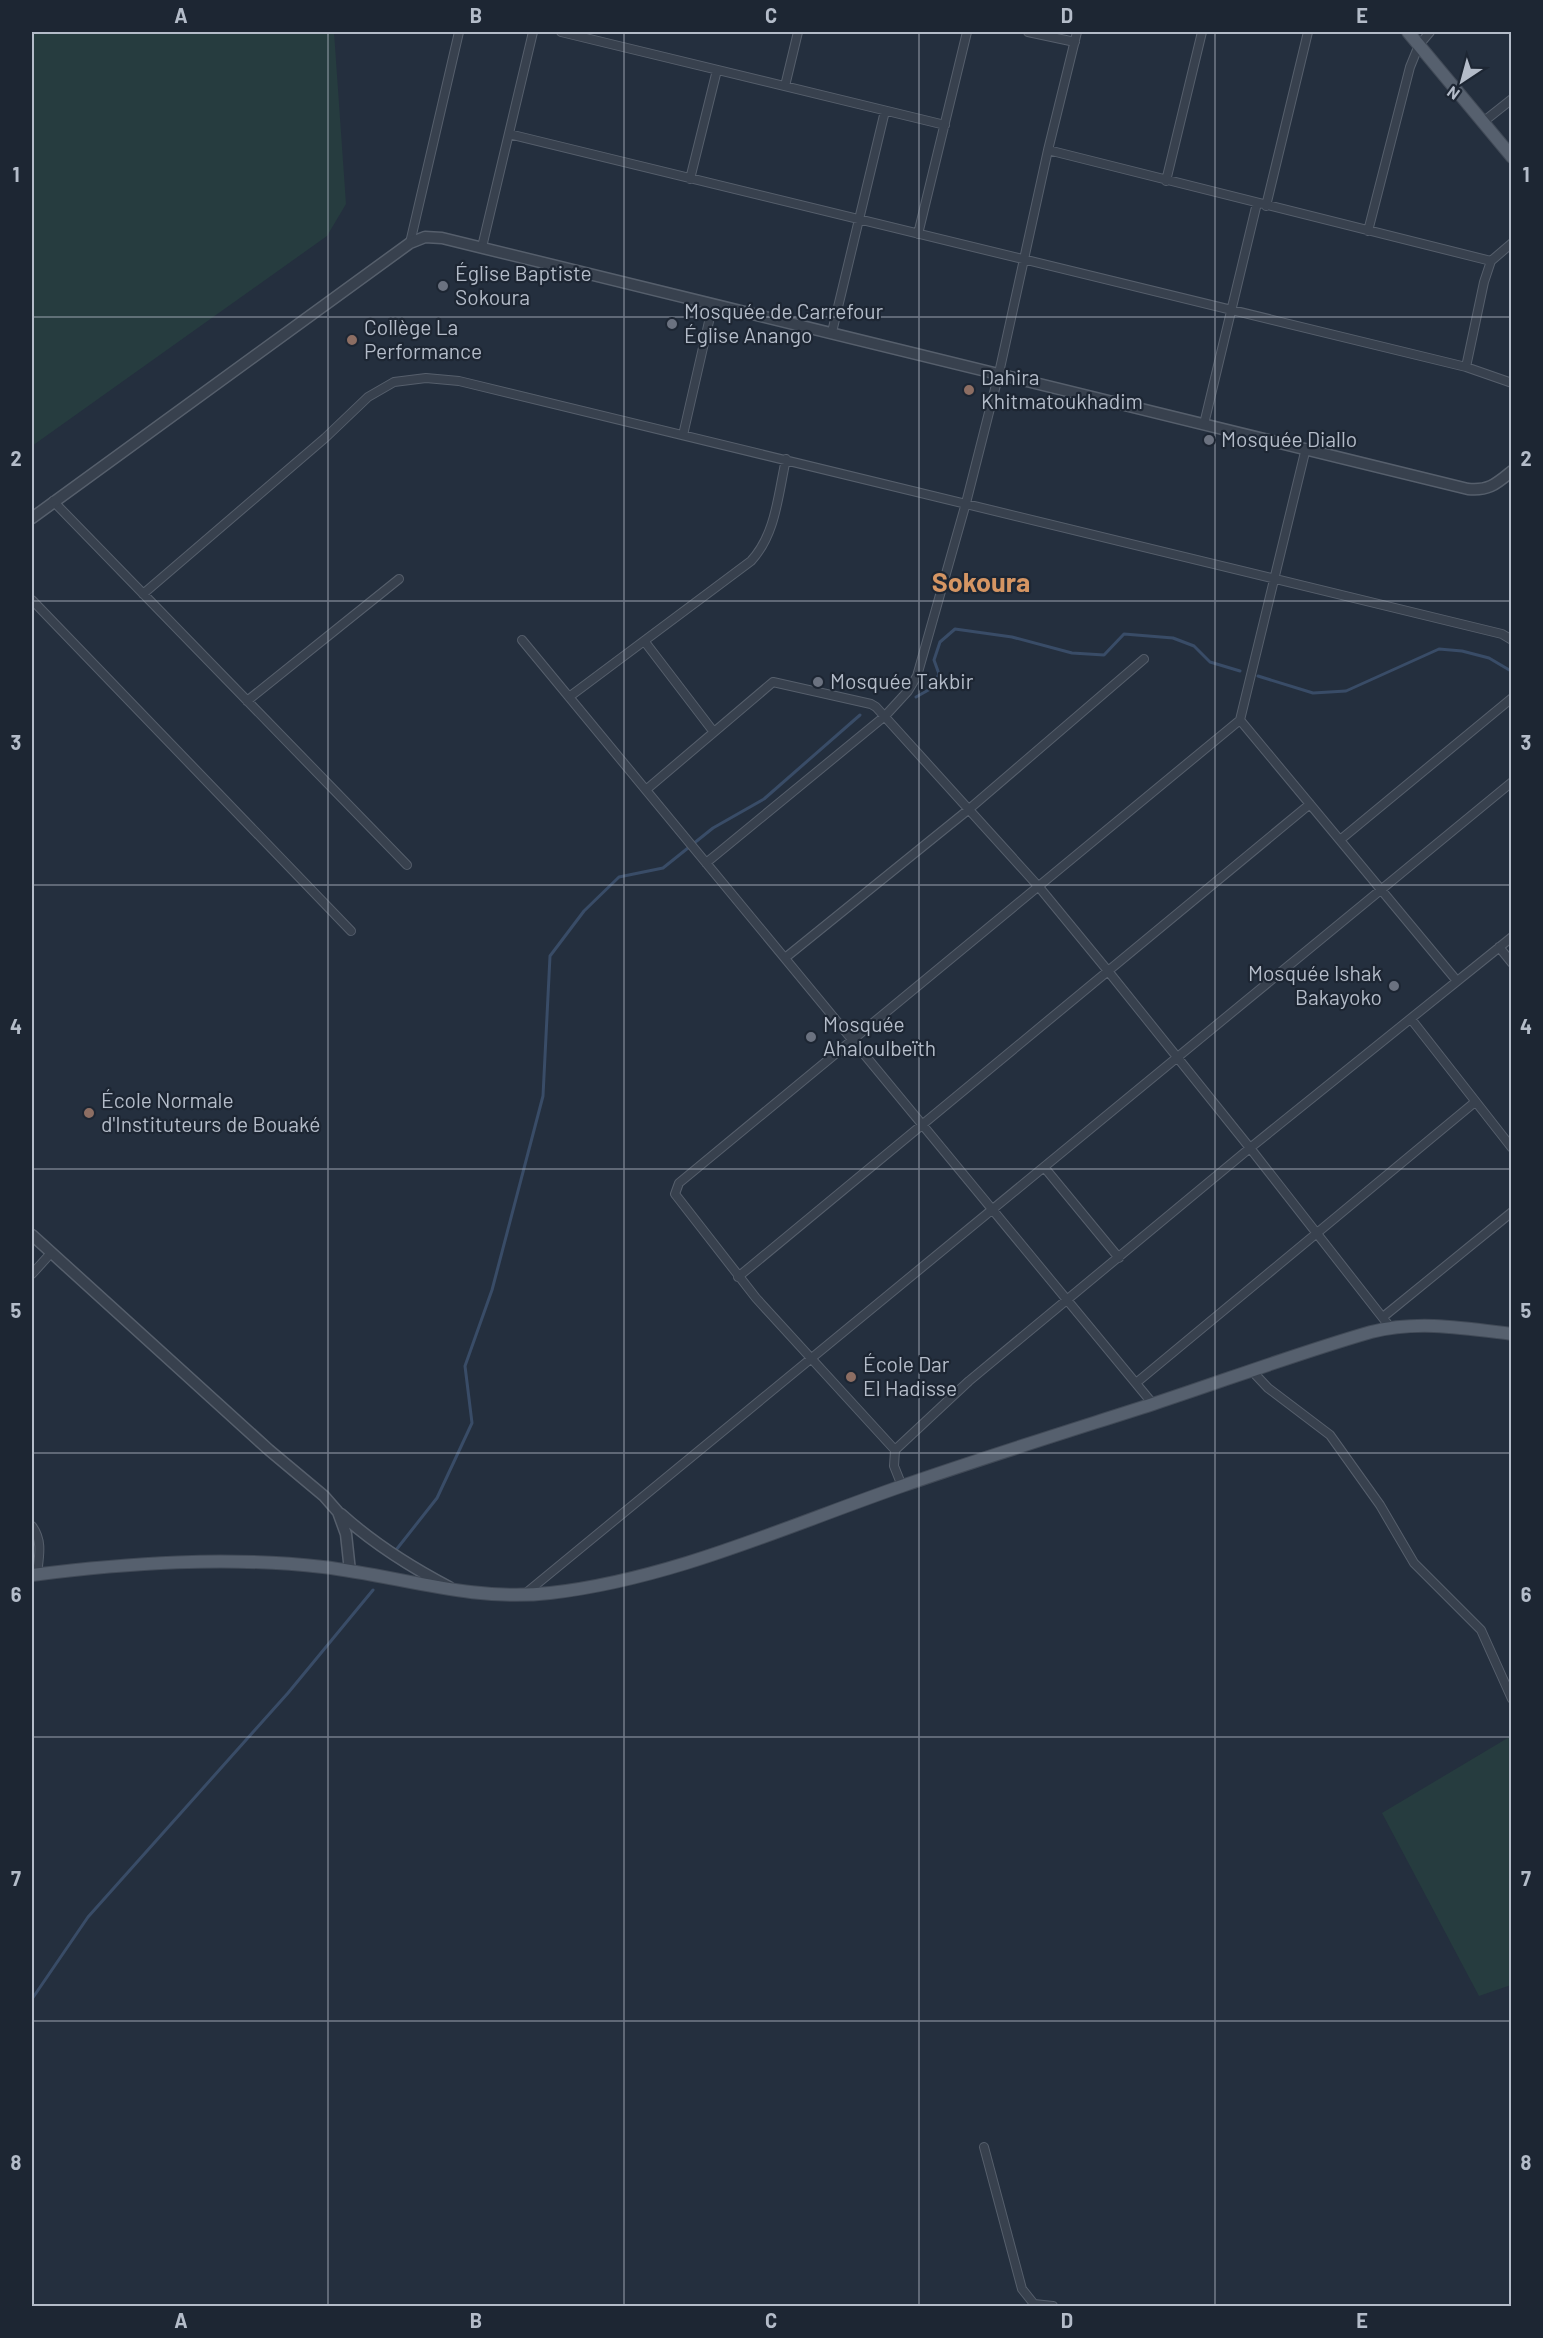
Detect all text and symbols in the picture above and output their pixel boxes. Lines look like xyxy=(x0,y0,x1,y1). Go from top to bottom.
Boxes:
text: A xyxy=(174,3,188,27)
text: B xyxy=(470,3,482,27)
text: C xyxy=(765,3,777,27)
text: D xyxy=(1061,3,1073,27)
text: E xyxy=(1356,3,1368,27)
north arrow xyxy=(1432,51,1492,111)
text: N xyxy=(1443,83,1463,104)
text: 1 xyxy=(12,162,20,186)
text: 1 xyxy=(1522,162,1530,186)
place label: Église Baptiste Sokoura xyxy=(455,260,592,309)
marker: Église Baptiste Sokoura xyxy=(436,279,450,293)
place label: Mosquée de Carrefour Église Anango xyxy=(684,298,884,347)
place label: Collège La Performance xyxy=(364,314,482,363)
marker: Mosquée de Carrefour Église Anango xyxy=(665,317,679,331)
marker: Collège La Performance xyxy=(345,333,359,347)
place label: Dahira Khitmatoukhadim xyxy=(981,364,1143,413)
marker: Dahira Khitmatoukhadim xyxy=(962,383,976,397)
place label: Mosquée Diallo xyxy=(1221,426,1357,451)
marker: Mosquée Diallo xyxy=(1202,433,1216,447)
text: 2 xyxy=(10,446,22,470)
text: 2 xyxy=(1520,446,1532,470)
district label: Sokoura xyxy=(932,565,1030,597)
place label: Mosquée Takbir xyxy=(830,668,974,693)
marker: Mosquée Takbir xyxy=(811,675,825,689)
text: 3 xyxy=(11,730,21,754)
text: 3 xyxy=(1521,730,1531,754)
place label: Mosquée Ishak Bakayoko xyxy=(1248,960,1382,1009)
marker: Mosquée Ishak Bakayoko xyxy=(1387,979,1401,993)
place label: Mosquée Ahaloulbeïth xyxy=(823,1011,936,1060)
text: 4 xyxy=(10,1014,22,1038)
text: 4 xyxy=(1520,1014,1532,1038)
marker: Mosquée Ahaloulbeïth xyxy=(804,1030,818,1044)
place label: École Normale d'Instituteurs de Bouaké xyxy=(101,1087,320,1136)
marker: École Normale d'Instituteurs de Bouaké xyxy=(82,1106,96,1120)
text: 5 xyxy=(11,1298,22,1322)
text: 5 xyxy=(1521,1298,1532,1322)
place label: École Dar El Hadisse xyxy=(863,1351,957,1400)
marker: École Dar El Hadisse xyxy=(844,1370,858,1384)
text: 6 xyxy=(11,1582,22,1606)
text: 6 xyxy=(1521,1582,1532,1606)
text: 7 xyxy=(11,1866,21,1890)
text: 7 xyxy=(1521,1866,1531,1890)
text: 8 xyxy=(11,2150,22,2174)
text: 8 xyxy=(1521,2150,1532,2174)
text: A xyxy=(174,2308,188,2332)
text: B xyxy=(470,2308,482,2332)
text: C xyxy=(765,2308,777,2332)
text: D xyxy=(1061,2308,1073,2332)
text: E xyxy=(1356,2308,1368,2332)

